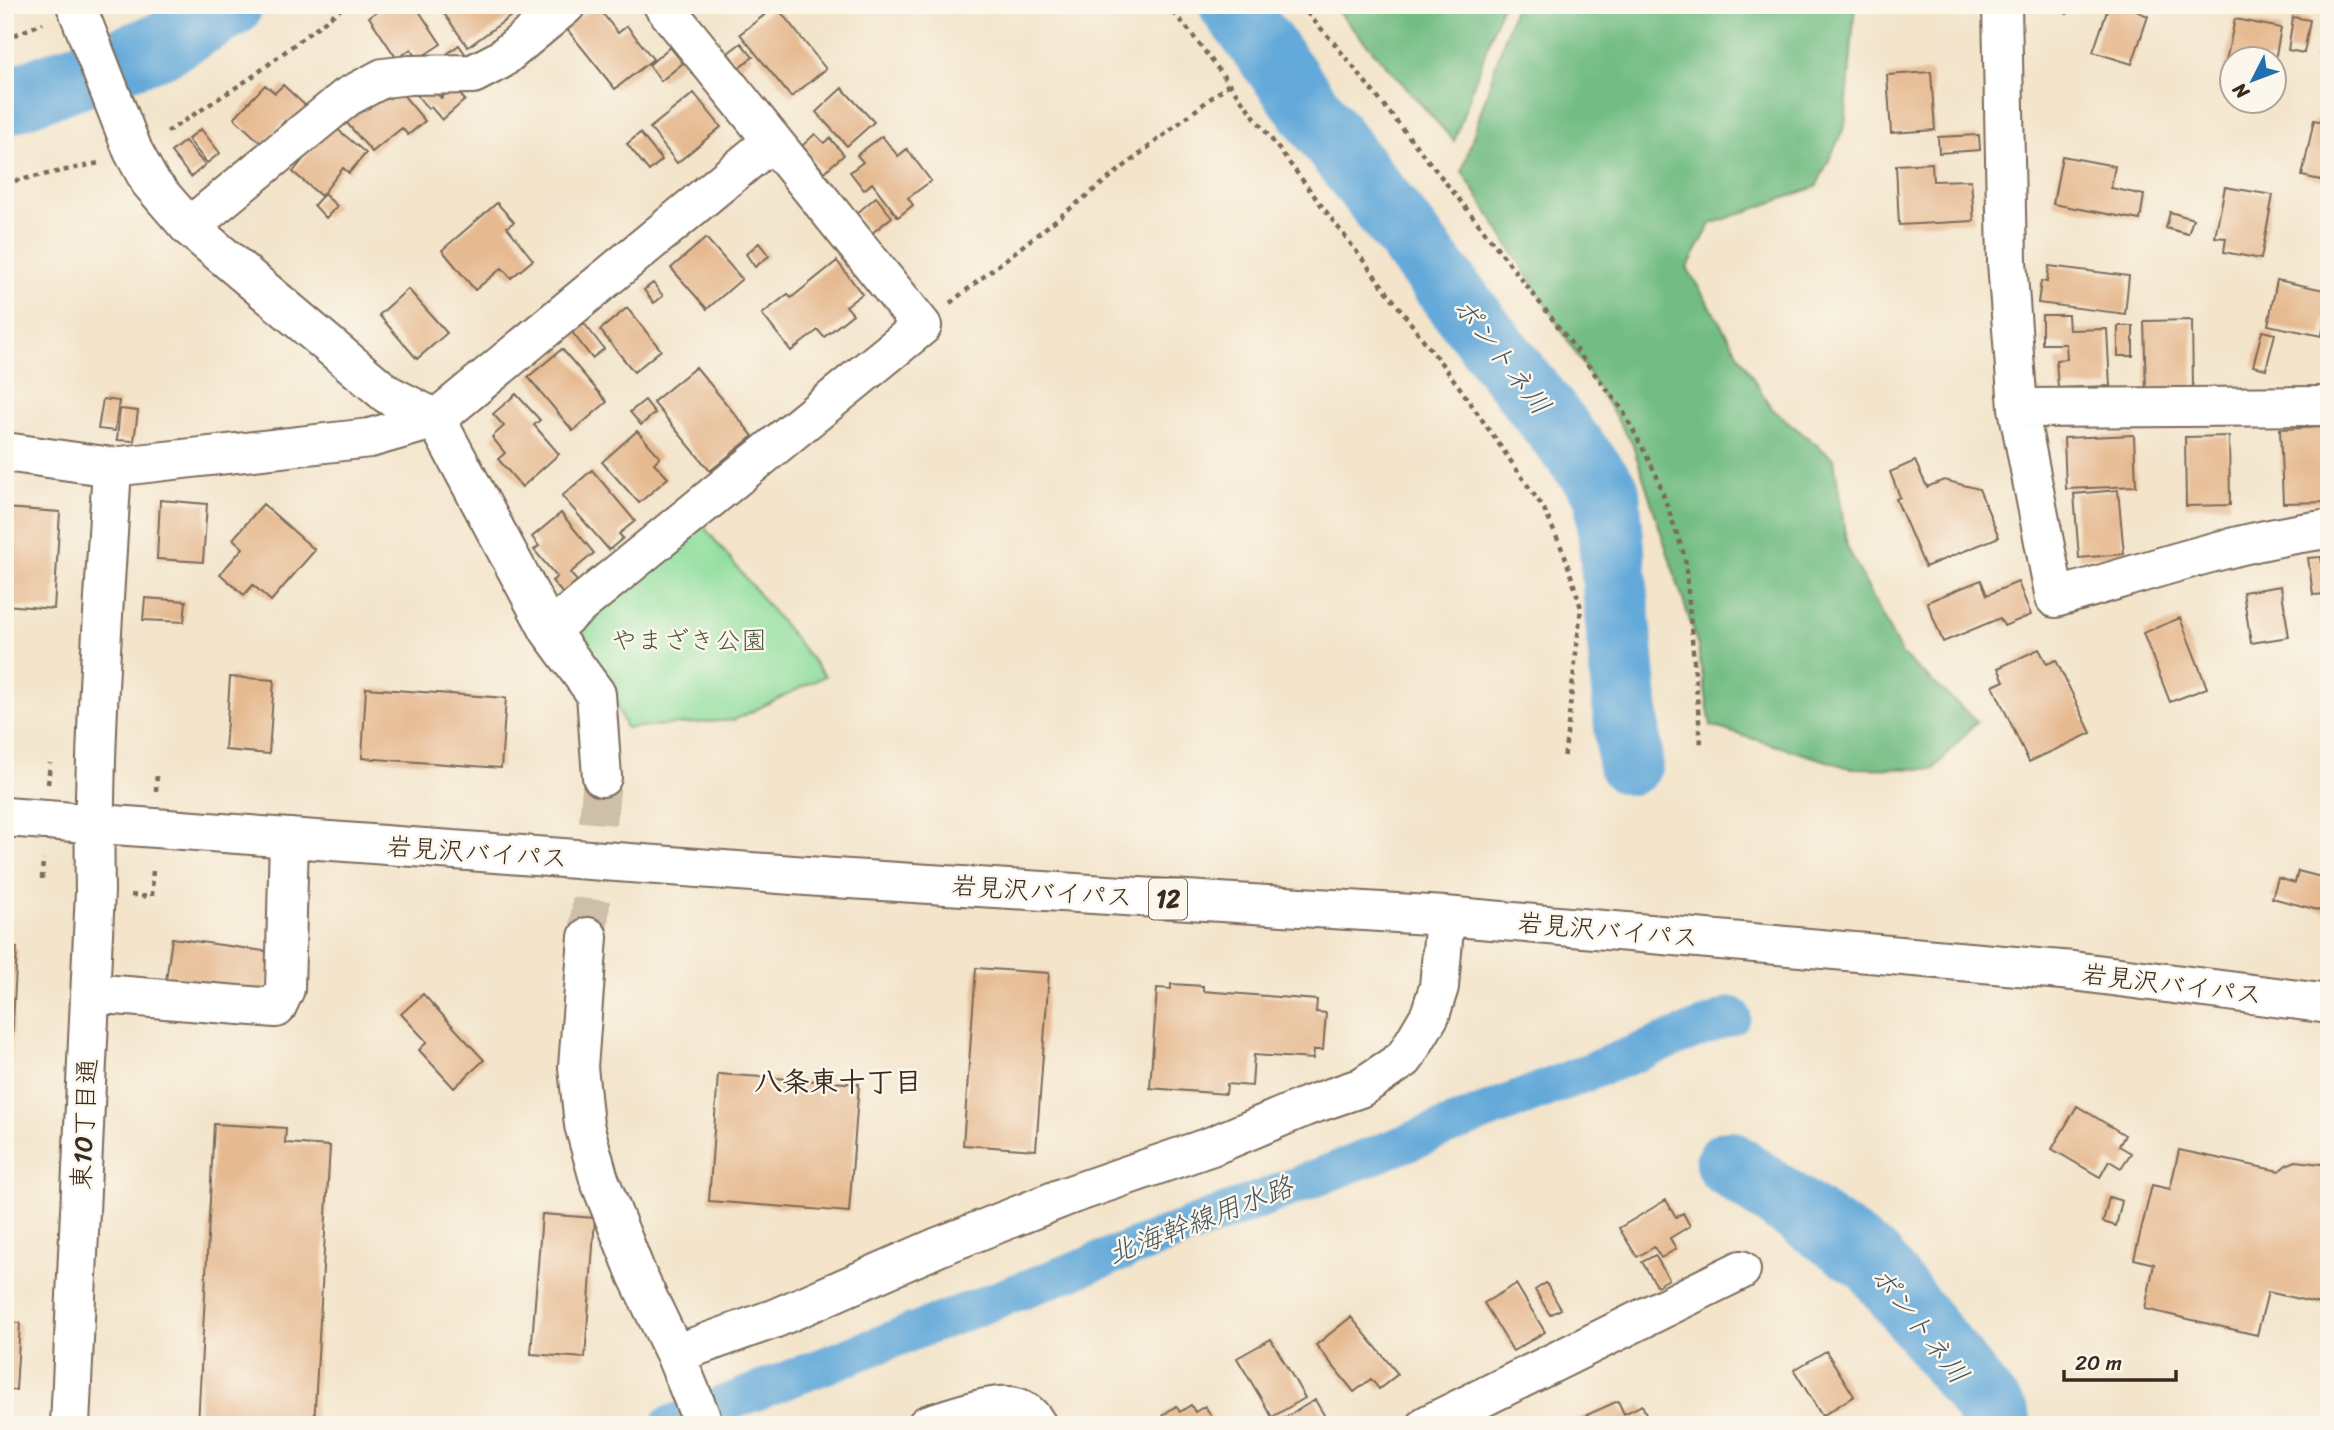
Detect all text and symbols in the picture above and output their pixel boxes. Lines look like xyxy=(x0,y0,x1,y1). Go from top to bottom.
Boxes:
north arrow xyxy=(2218,46,2288,116)
text: N xyxy=(2224,74,2258,108)
water label: ポントネ川 xyxy=(1440,286,1564,426)
park label: やまざき公園 xyxy=(611,617,767,663)
street label: 岩見沢バイパス xyxy=(385,823,569,881)
street label: 岩見沢バイパス xyxy=(950,862,1134,920)
road number: 12 xyxy=(1149,878,1187,919)
street label: 岩見沢バイパス xyxy=(1516,899,1700,961)
street label: 岩見沢バイパス xyxy=(2079,950,2265,1018)
street label: 東10丁目通 xyxy=(58,1057,110,1191)
district label: 八条東十丁目 xyxy=(754,1057,922,1106)
water label: 北海幹線用水路 xyxy=(1100,1161,1302,1278)
water label: ポントネ川 xyxy=(1858,1255,1982,1395)
scale bar xyxy=(2064,1339,2176,1383)
text: 20 m xyxy=(2075,1344,2122,1382)

